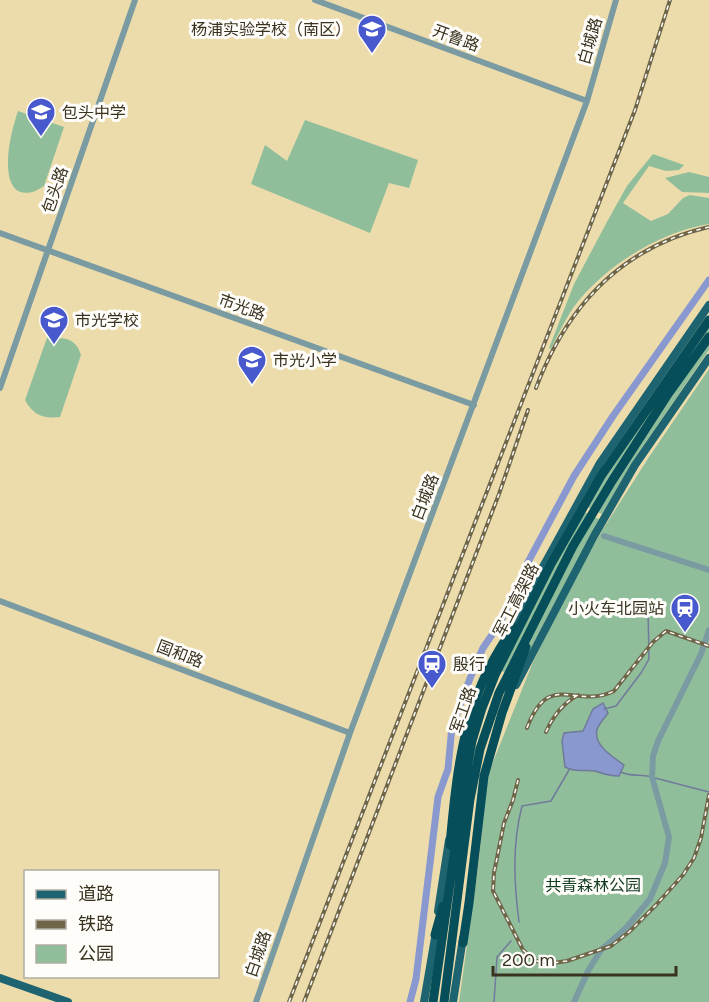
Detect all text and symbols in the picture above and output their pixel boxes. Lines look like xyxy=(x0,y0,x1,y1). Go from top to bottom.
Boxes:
school or university icon: 杨浦实验学校（南区） xyxy=(356,13,388,55)
street label: 白城路 xyxy=(574,15,606,67)
place label: 杨浦实验学校（南区） xyxy=(191,20,351,39)
street label: 开鲁路 xyxy=(430,21,482,55)
school or university icon: 包头中学 xyxy=(25,96,57,138)
place label: 包头中学 xyxy=(62,103,126,122)
street label: 包头路 xyxy=(38,164,72,216)
street label: 市光路 xyxy=(216,290,268,324)
school or university icon: 市光学校 xyxy=(38,304,70,346)
place label: 市光学校 xyxy=(75,311,139,330)
school or university icon: 市光小学 xyxy=(236,344,268,386)
place label: 市光小学 xyxy=(273,351,337,370)
street label: 白城路 xyxy=(408,471,442,523)
street label: 军工高架路 xyxy=(489,560,543,640)
station icon: 小火车北园站 xyxy=(669,592,701,634)
place label: 小火车北园站 xyxy=(568,599,664,618)
street label: 国和路 xyxy=(154,637,206,671)
station icon: 殷行 xyxy=(416,648,448,690)
place label: 殷行 xyxy=(453,655,485,674)
street label: 军工路 xyxy=(446,684,480,736)
legend xyxy=(24,870,219,978)
park label: 共青森林公园 xyxy=(545,876,641,895)
text: 道路 xyxy=(78,883,114,905)
text: 铁路 xyxy=(78,913,114,935)
street label: 白城路 xyxy=(241,928,275,980)
scale bar xyxy=(493,939,676,977)
text: 公园 xyxy=(78,943,114,965)
text: 200 m xyxy=(502,949,555,971)

